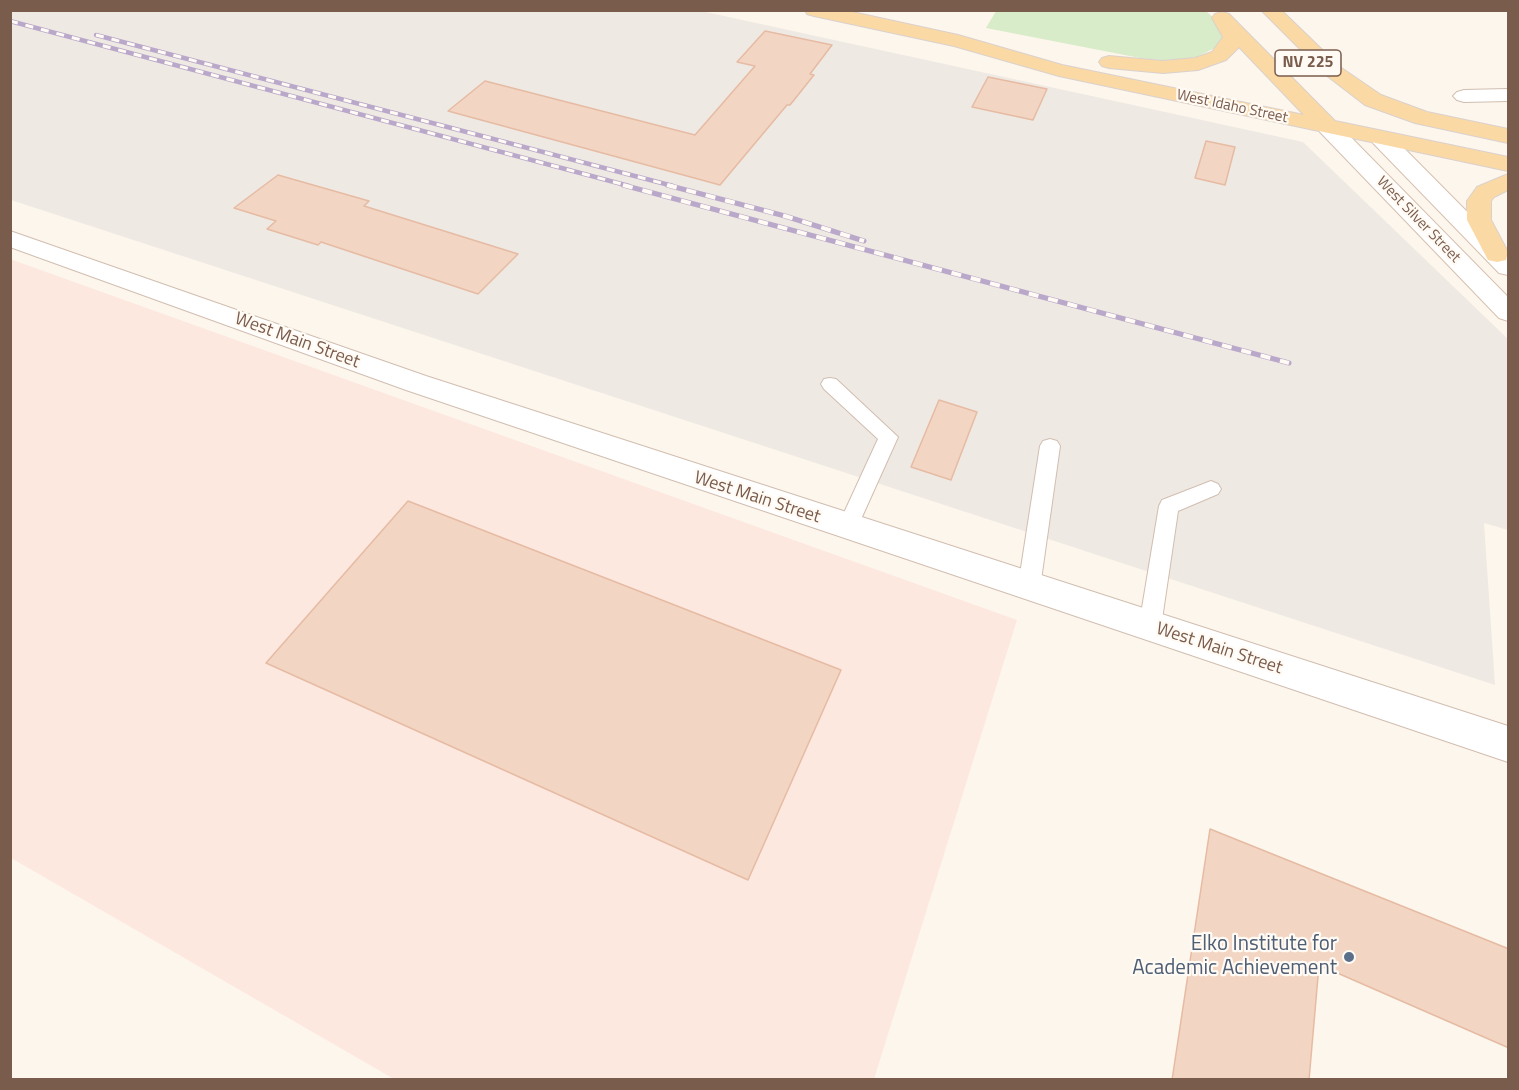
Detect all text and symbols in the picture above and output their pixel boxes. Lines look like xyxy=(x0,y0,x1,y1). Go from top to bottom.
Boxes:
road number: NV 225 xyxy=(1275,50,1341,76)
street label: West Idaho Street xyxy=(1175,86,1289,128)
street label: West Silver Street xyxy=(1372,173,1464,267)
street label: West Main Street xyxy=(232,308,362,374)
street label: West Main Street xyxy=(691,467,823,529)
street label: West Main Street xyxy=(1153,618,1285,680)
place label: Elko Institute for Academic Achievement xyxy=(1132,932,1337,982)
marker: Elko Institute for Academic Achievement xyxy=(1342,950,1356,964)

